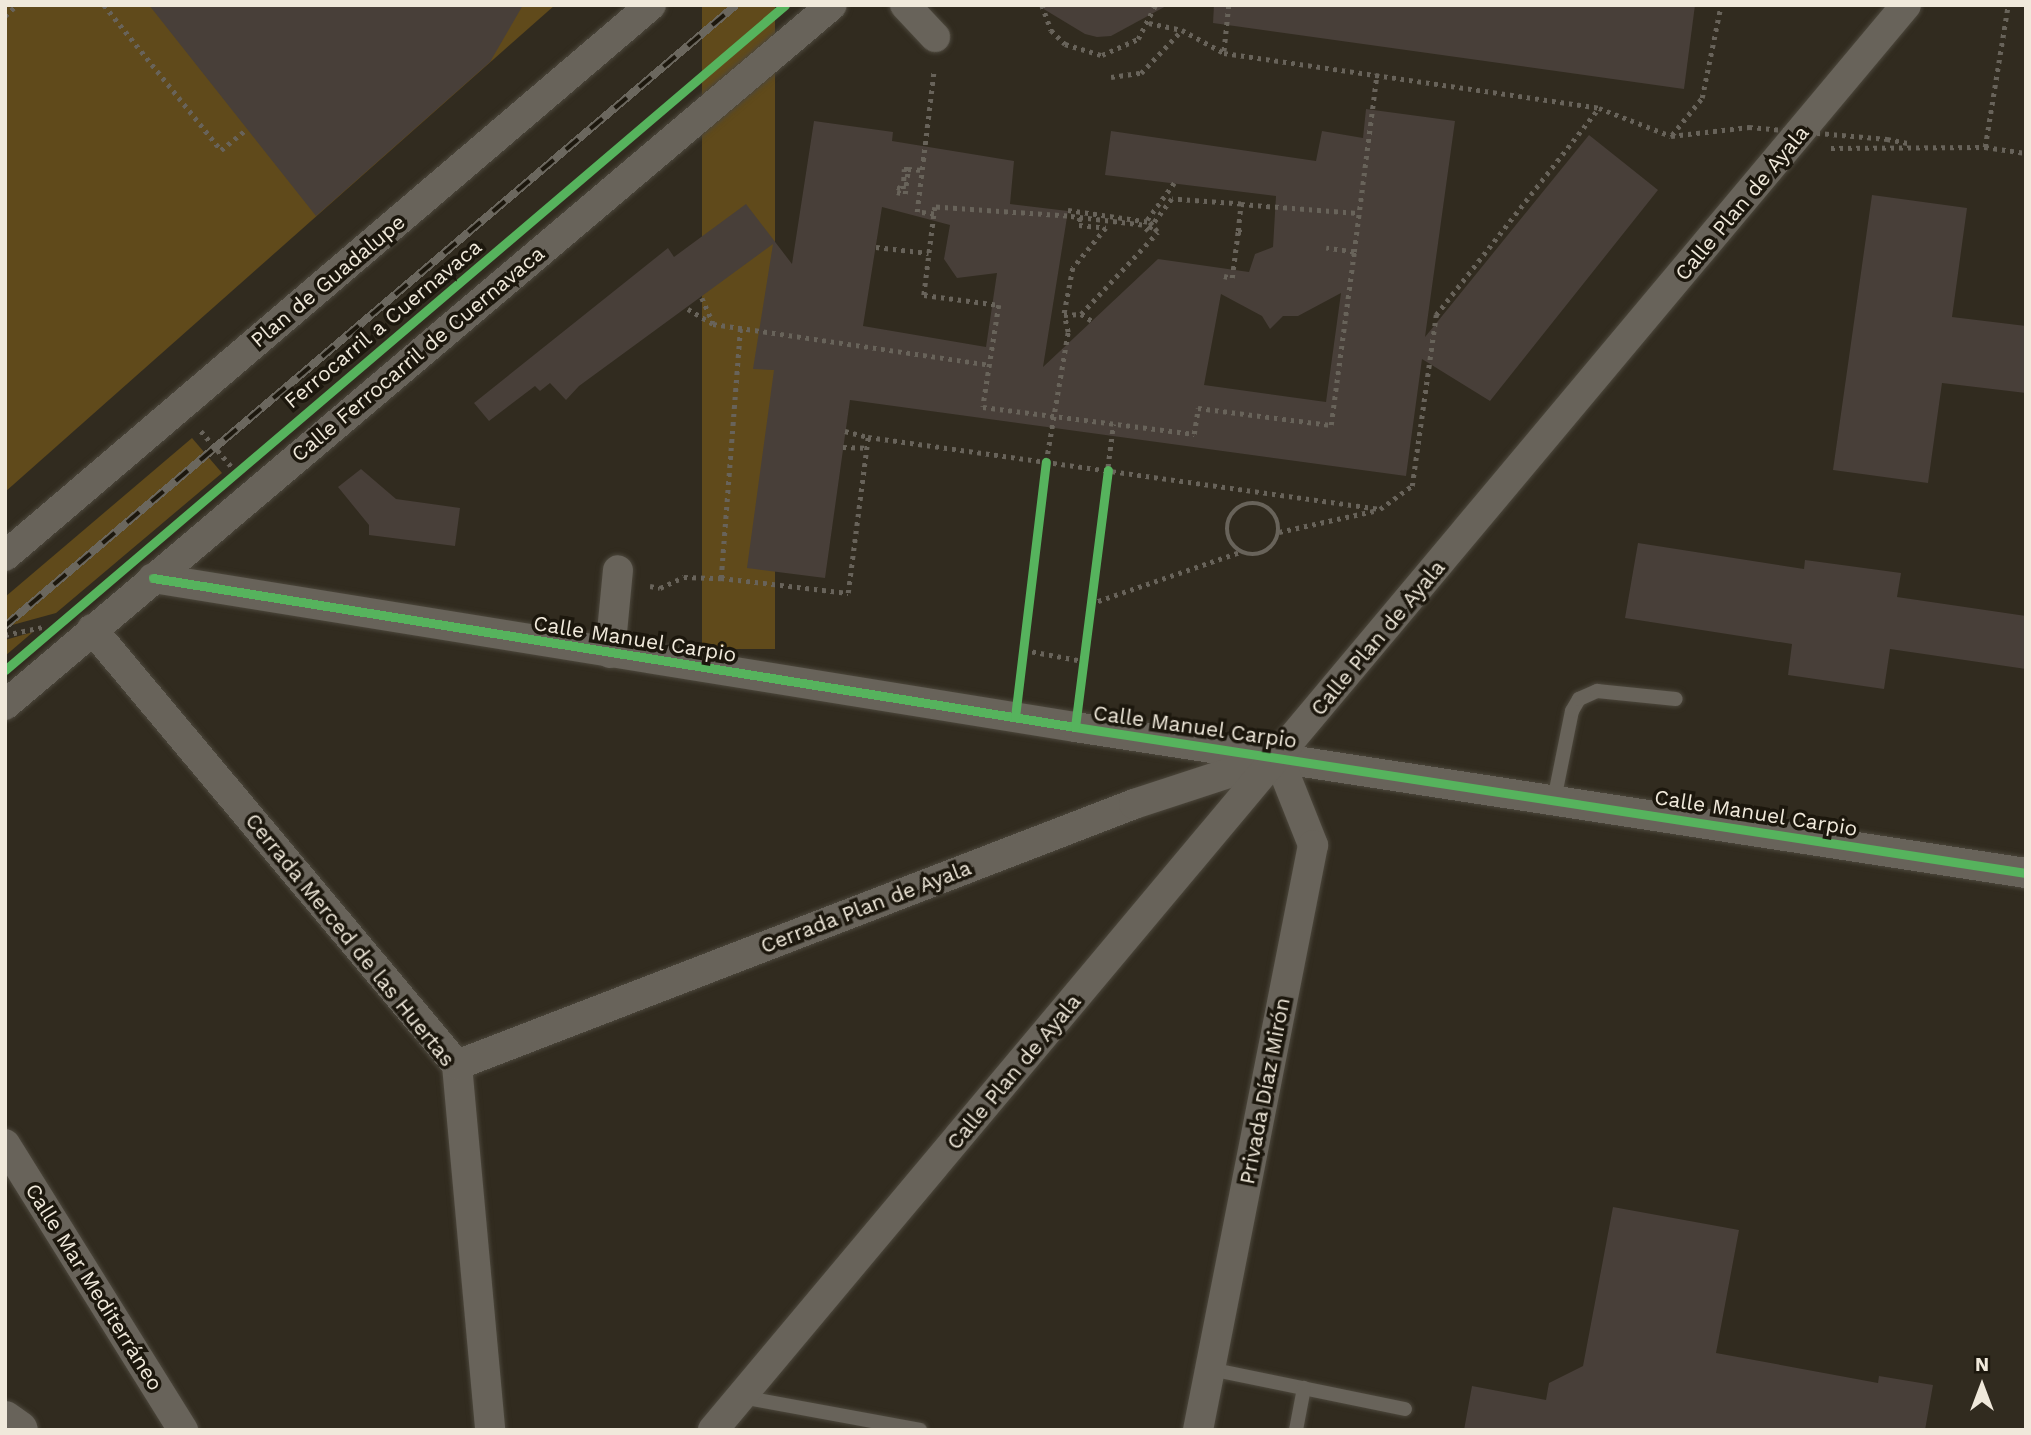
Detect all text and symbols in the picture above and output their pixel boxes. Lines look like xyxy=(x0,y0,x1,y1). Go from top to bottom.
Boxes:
street label: Calle Plan de Ayala xyxy=(1669,120,1815,286)
street label: Plan de Guadalupe xyxy=(246,209,410,353)
street label: Ferrocarril a Cuernavaca xyxy=(279,234,487,414)
street label: Calle Ferrocarril de Cuernavaca xyxy=(286,241,550,467)
street label: Calle Plan de Ayala xyxy=(1305,555,1451,721)
street label: Calle Manuel Carpio xyxy=(531,610,739,668)
street label: Calle Manuel Carpio xyxy=(1091,700,1299,754)
street label: Calle Manuel Carpio xyxy=(1652,784,1860,842)
street label: Cerrada Merced de las Huertas xyxy=(240,808,460,1072)
street label: Cerrada Plan de Ayala xyxy=(757,855,975,959)
street label: Calle Plan de Ayala xyxy=(941,989,1087,1155)
street label: Privada Díaz Mirón xyxy=(1235,995,1295,1187)
street label: Calle Mar Mediterráneo xyxy=(20,1179,168,1395)
north arrow xyxy=(1947,1351,2017,1421)
text: N xyxy=(1975,1353,1989,1376)

